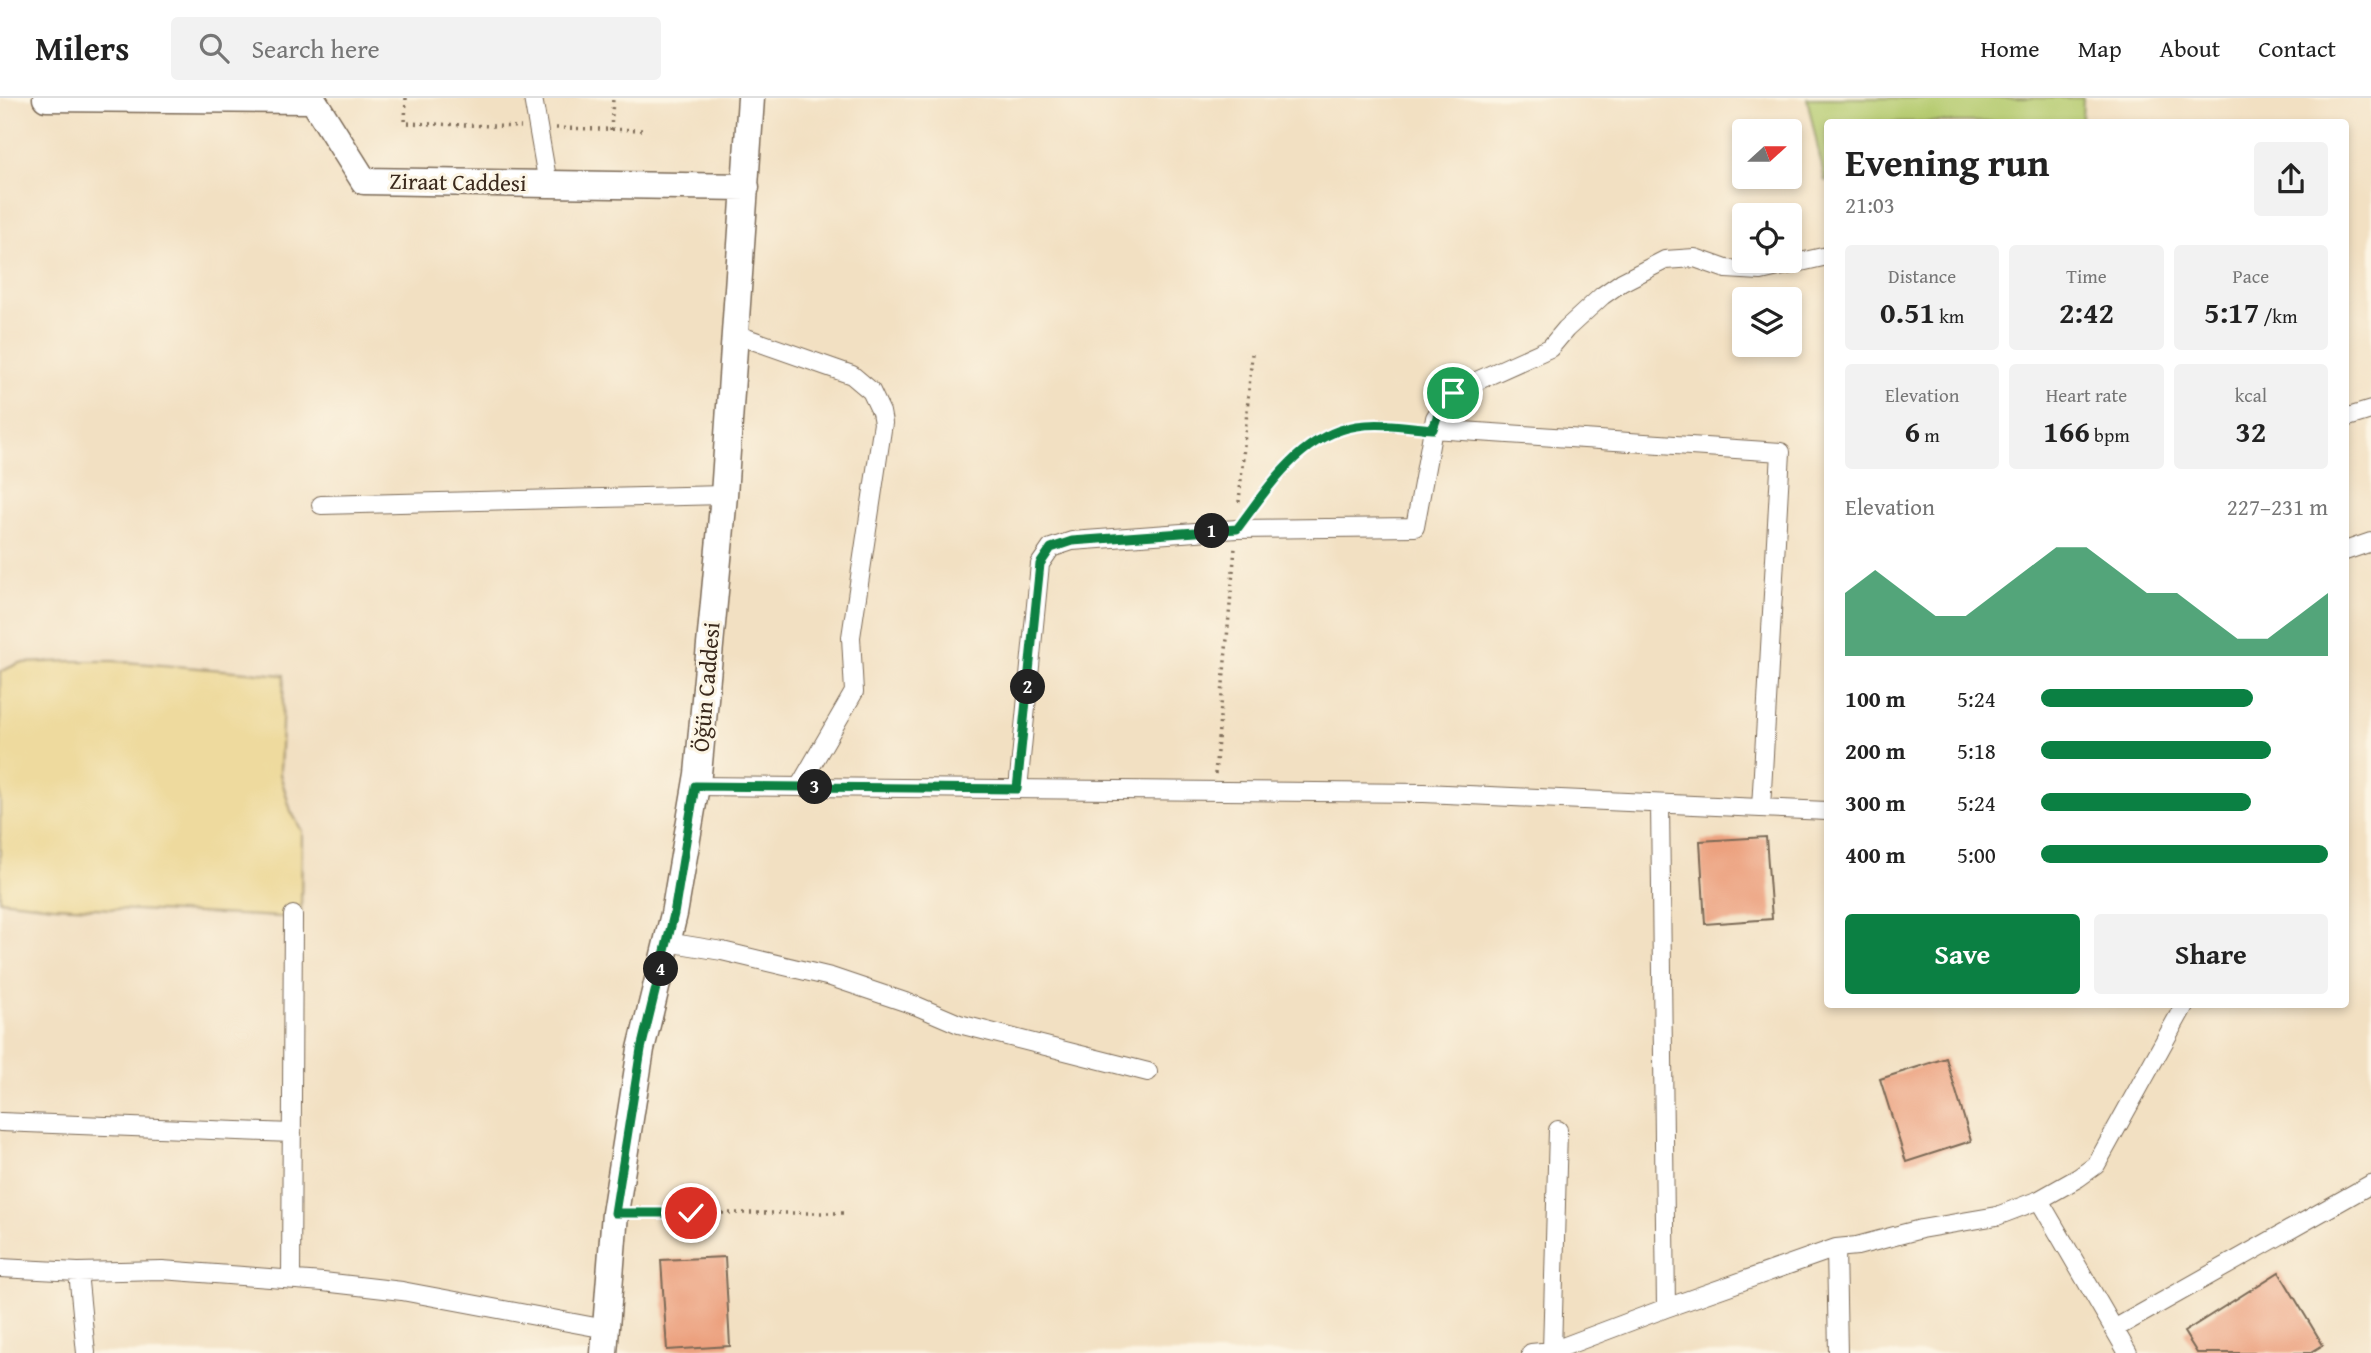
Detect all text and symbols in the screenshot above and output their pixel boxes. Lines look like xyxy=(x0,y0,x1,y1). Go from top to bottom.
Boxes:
search box xyxy=(171,17,661,80)
text: Milers xyxy=(35,24,129,72)
icon: search xyxy=(195,29,233,67)
text: Search here xyxy=(251,29,380,68)
text: Home xyxy=(1981,31,2040,66)
text: Map xyxy=(2078,31,2122,66)
text: About xyxy=(2160,31,2220,66)
text: Contact xyxy=(2258,31,2336,66)
north arrow xyxy=(1732,119,1802,189)
map controls xyxy=(1732,119,1802,357)
text: Evening run xyxy=(1845,134,2049,190)
button: share xyxy=(2254,142,2328,216)
street label: Ziraat Caddesi xyxy=(389,164,527,199)
text: 21:03 xyxy=(1845,188,1895,221)
button: locate xyxy=(1732,203,1802,273)
text: Distance xyxy=(1888,262,1956,290)
text: Time xyxy=(2066,262,2107,290)
text: Pace xyxy=(2233,262,2269,290)
button: layers xyxy=(1732,287,1802,357)
text: 0.51 xyxy=(1880,290,1935,334)
text: 2:42 xyxy=(2059,290,2114,334)
text: 5:17 xyxy=(2204,290,2259,334)
text: km xyxy=(1935,302,1964,330)
text: /km xyxy=(2259,302,2298,330)
pin xyxy=(1423,363,1483,423)
icon: arrive xyxy=(1434,374,1472,412)
text: Elevation xyxy=(1885,381,1959,409)
text: Heart rate xyxy=(2046,381,2127,409)
text: kcal xyxy=(2235,381,2267,409)
text: 6 xyxy=(1905,409,1920,453)
text: 166 xyxy=(2043,409,2090,453)
text: 32 xyxy=(2235,409,2266,453)
text: m xyxy=(1920,421,1940,449)
text: bpm xyxy=(2090,421,2130,449)
text: Elevation xyxy=(1845,490,1935,523)
text: 227–231 m xyxy=(2227,490,2328,523)
pin: 1 xyxy=(1194,514,1230,548)
text: 1 xyxy=(1207,516,1216,544)
street label: Öğün Caddesi xyxy=(683,621,728,753)
pin: 2 xyxy=(1010,670,1046,704)
text: 2 xyxy=(1023,672,1032,700)
text: 100 m xyxy=(1845,682,1906,715)
text: 5:24 xyxy=(1957,682,1996,715)
text: 200 m xyxy=(1845,734,1906,767)
text: 5:18 xyxy=(1957,734,1996,767)
pin: 3 xyxy=(798,770,832,804)
text: 3 xyxy=(810,772,819,800)
text: 300 m xyxy=(1845,786,1906,819)
text: 5:24 xyxy=(1957,786,1996,819)
text: 400 m xyxy=(1845,838,1906,871)
text: 5:00 xyxy=(1957,838,1996,871)
button: Save xyxy=(1845,914,2080,994)
button: Share xyxy=(2094,914,2328,994)
pin: 4 xyxy=(644,952,678,986)
text: 4 xyxy=(656,954,665,982)
pin xyxy=(661,1183,721,1243)
icon: check xyxy=(672,1194,710,1232)

